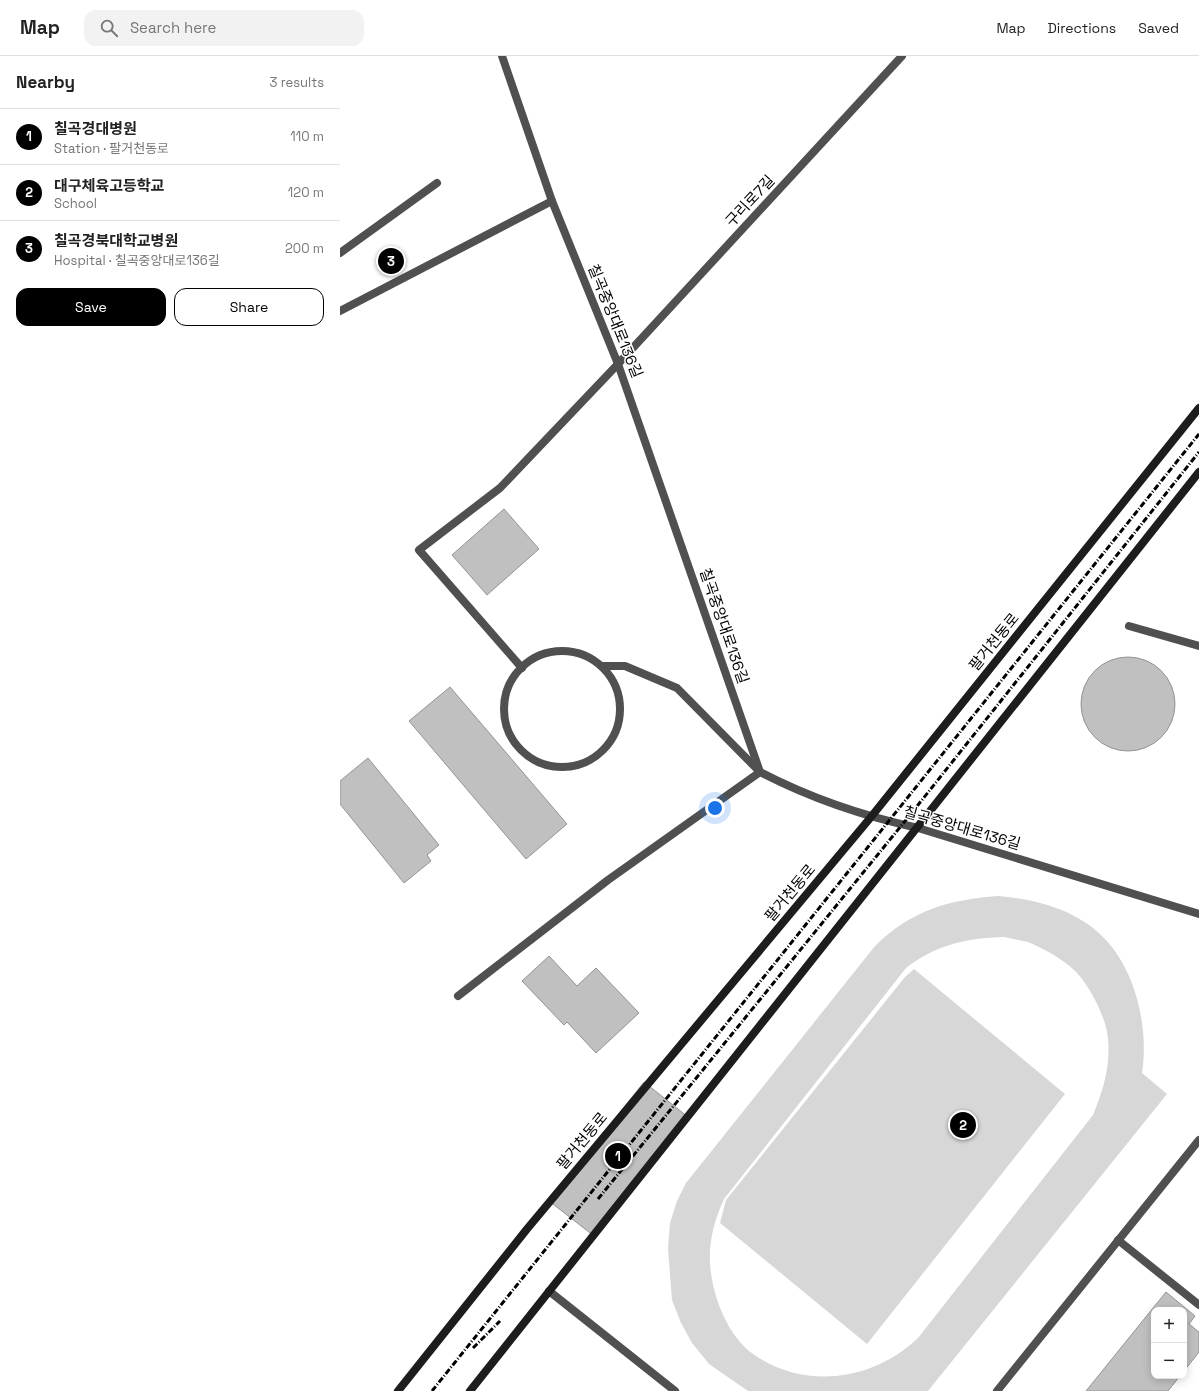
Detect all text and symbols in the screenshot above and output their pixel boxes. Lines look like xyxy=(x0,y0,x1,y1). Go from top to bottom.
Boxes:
search box xyxy=(84,10,364,46)
text: Map xyxy=(20,15,60,40)
icon: search xyxy=(98,17,120,39)
text: Search here xyxy=(130,18,216,37)
text: Map xyxy=(996,19,1026,37)
text: Directions xyxy=(1048,19,1116,37)
text: Saved xyxy=(1138,19,1179,37)
text: Nearby xyxy=(16,71,75,93)
text: 3 results xyxy=(270,74,324,91)
text: 칠곡경대병원 xyxy=(54,119,137,138)
text: 1 xyxy=(26,128,32,145)
text: 110 m xyxy=(290,128,324,145)
text: Station · 팔거천동로 xyxy=(54,140,169,157)
street label: 구리로7길 xyxy=(721,171,778,230)
text: 대구체육고등학교 xyxy=(54,176,164,195)
text: 2 xyxy=(25,184,33,201)
text: 120 m xyxy=(288,184,324,201)
text: School xyxy=(54,195,97,212)
text: 칠곡경북대학교병원 xyxy=(54,231,178,250)
text: 3 xyxy=(25,240,33,257)
text: 200 m xyxy=(285,240,324,257)
pin: 3 xyxy=(378,246,404,276)
text: Hospital · 칠곡중앙대로136길 xyxy=(54,252,220,269)
street label: 칠곡중앙대로136길 xyxy=(584,261,647,381)
button: Save xyxy=(16,288,166,326)
button: Share xyxy=(174,288,324,326)
street label: 칠곡중앙대로136길 xyxy=(696,565,753,686)
street label: 팔거천동로 xyxy=(965,609,1023,674)
your location xyxy=(705,798,725,818)
street label: 칠곡중앙대로136길 xyxy=(901,802,1023,853)
street label: 팔거천동로 xyxy=(760,860,819,925)
street label: 팔거천동로 xyxy=(552,1108,611,1173)
pin: 2 xyxy=(950,1110,976,1140)
pin: 1 xyxy=(605,1141,631,1171)
map controls xyxy=(1151,1307,1187,1379)
button: + xyxy=(1151,1307,1187,1343)
button: − xyxy=(1151,1343,1187,1379)

